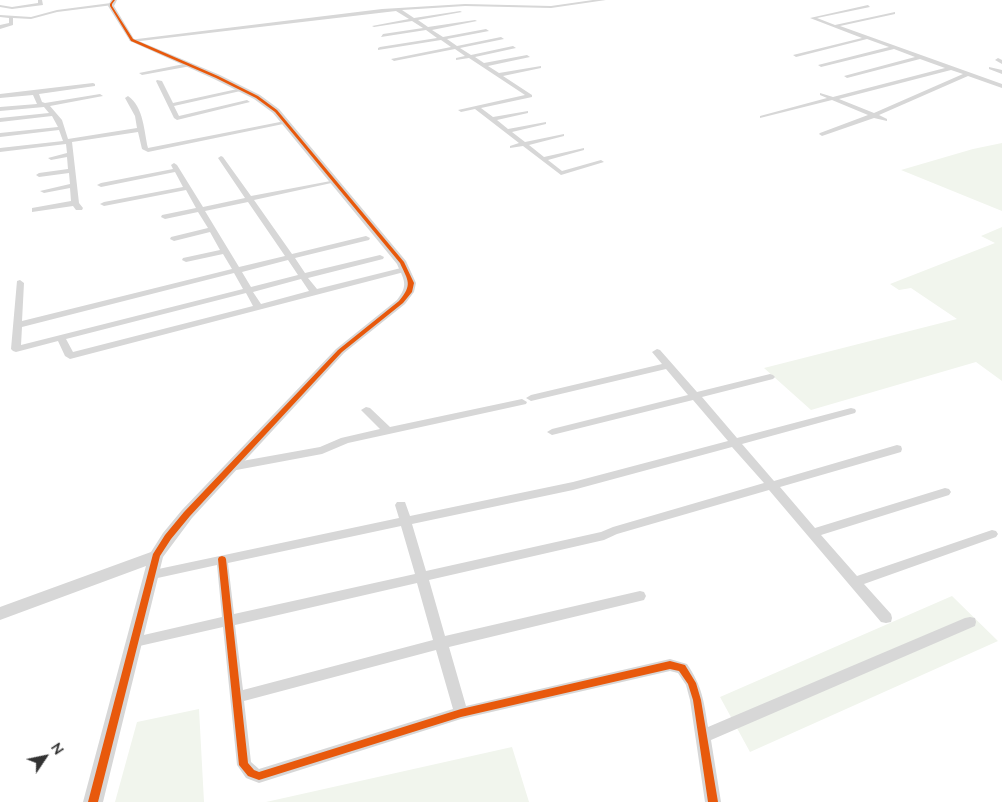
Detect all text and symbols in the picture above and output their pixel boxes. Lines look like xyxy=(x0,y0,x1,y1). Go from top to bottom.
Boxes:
north arrow xyxy=(20,732,70,782)
text: N xyxy=(47,739,68,758)

